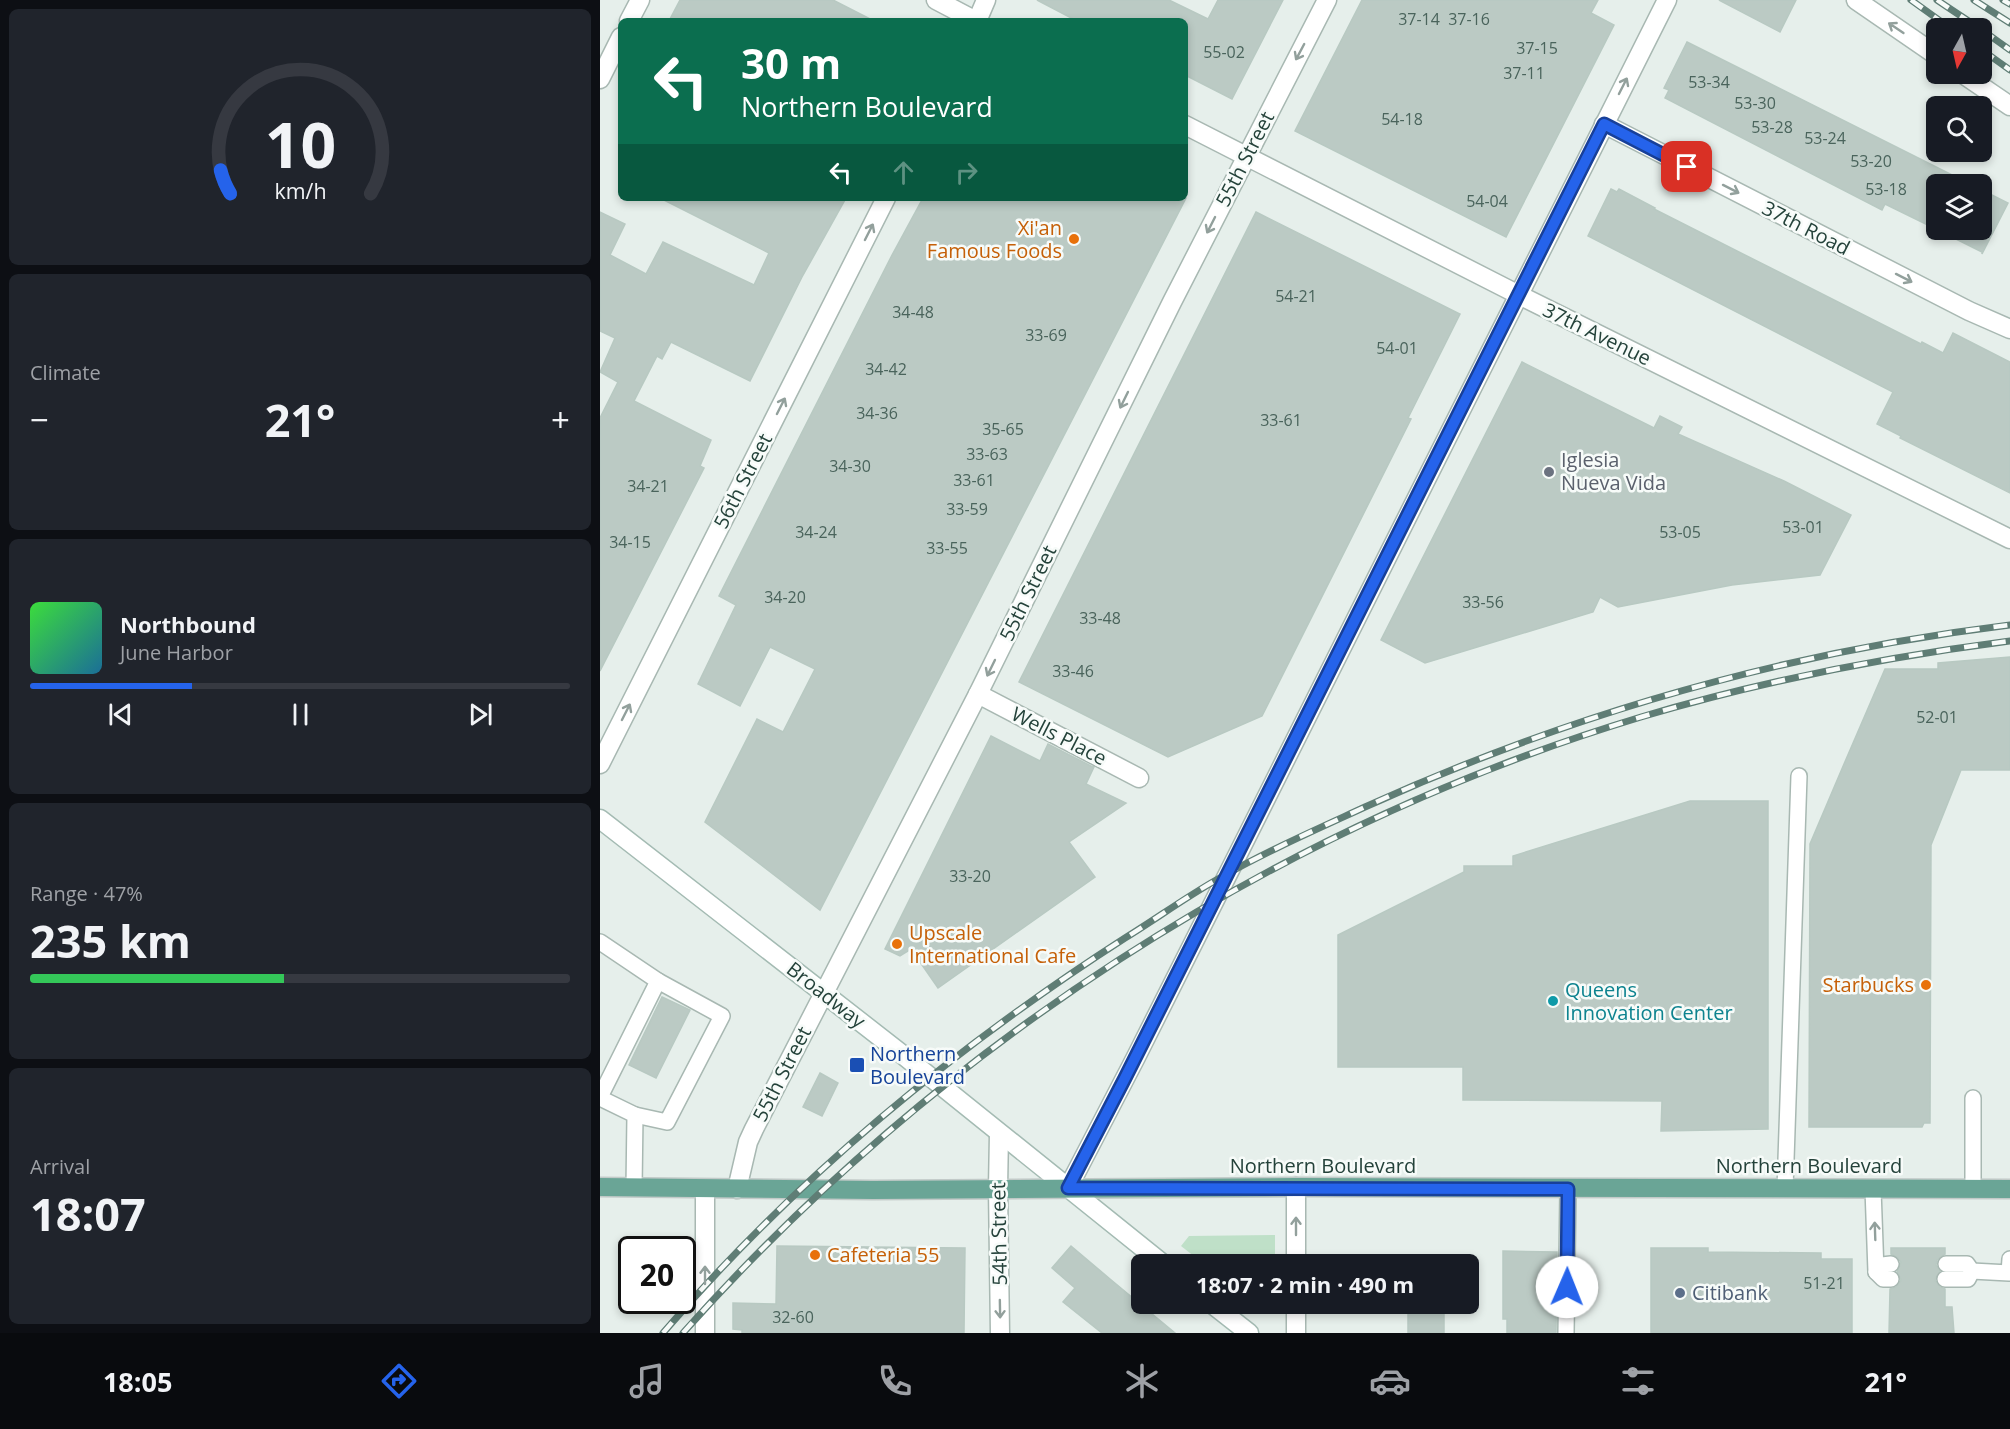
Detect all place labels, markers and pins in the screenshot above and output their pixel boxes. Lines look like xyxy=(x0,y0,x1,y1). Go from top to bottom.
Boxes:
pin xyxy=(1661,141,1712,192)
place label: Xi'an Famous Foods xyxy=(927,214,1062,264)
marker: Xi'an Famous Foods xyxy=(1067,232,1081,246)
place label: Iglesia Nueva Vida xyxy=(1561,446,1666,496)
marker: Iglesia Nueva Vida xyxy=(1542,465,1556,479)
place label: Upscale International Cafe xyxy=(909,919,1076,969)
marker: Upscale International Cafe xyxy=(890,937,904,951)
place label: Starbucks xyxy=(1822,971,1914,998)
place label: Queens Innovation Center xyxy=(1565,976,1733,1026)
marker: Starbucks xyxy=(1919,978,1933,992)
marker: Queens Innovation Center xyxy=(1546,994,1560,1008)
place label: Northern Boulevard xyxy=(870,1040,965,1090)
marker: Northern Boulevard xyxy=(848,1056,866,1074)
place label: Cafeteria 55 xyxy=(827,1241,939,1268)
marker: Cafeteria 55 xyxy=(808,1248,822,1262)
place label: Citibank xyxy=(1692,1279,1768,1306)
marker: Citibank xyxy=(1673,1286,1687,1300)

